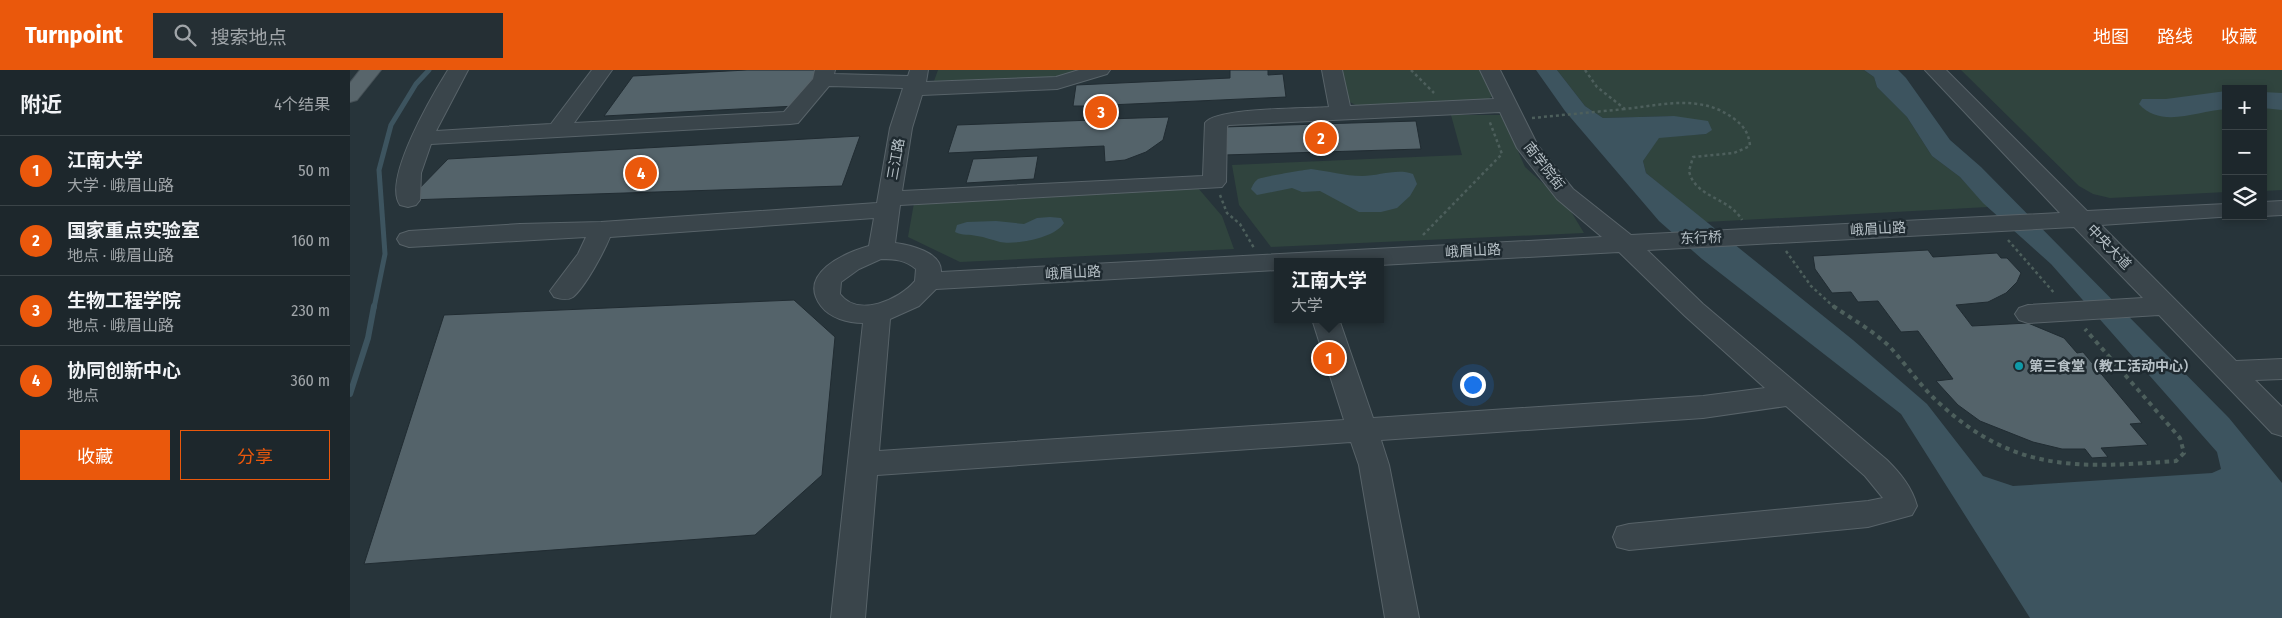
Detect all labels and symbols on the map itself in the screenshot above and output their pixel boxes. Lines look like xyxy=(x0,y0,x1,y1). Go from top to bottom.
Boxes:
pin: 3 xyxy=(1085,93,1117,131)
pin: 2 xyxy=(1305,119,1337,157)
street label: 三江路 xyxy=(884,137,908,181)
street label: 南学院街 xyxy=(1520,139,1568,193)
pin: 4 xyxy=(625,154,657,192)
street label: 峨眉山路 xyxy=(1850,219,1906,239)
street label: 中央大道 xyxy=(2083,221,2135,273)
street label: 东行桥 xyxy=(1680,228,1722,248)
street label: 峨眉山路 xyxy=(1445,241,1501,261)
street label: 峨眉山路 xyxy=(1045,263,1101,283)
pin: 1 xyxy=(1313,339,1345,377)
place label: 第三食堂（教工活动中心） xyxy=(2029,358,2197,375)
marker: 第三食堂（教工活动中心） xyxy=(2013,360,2025,372)
your location xyxy=(1460,372,1486,398)

